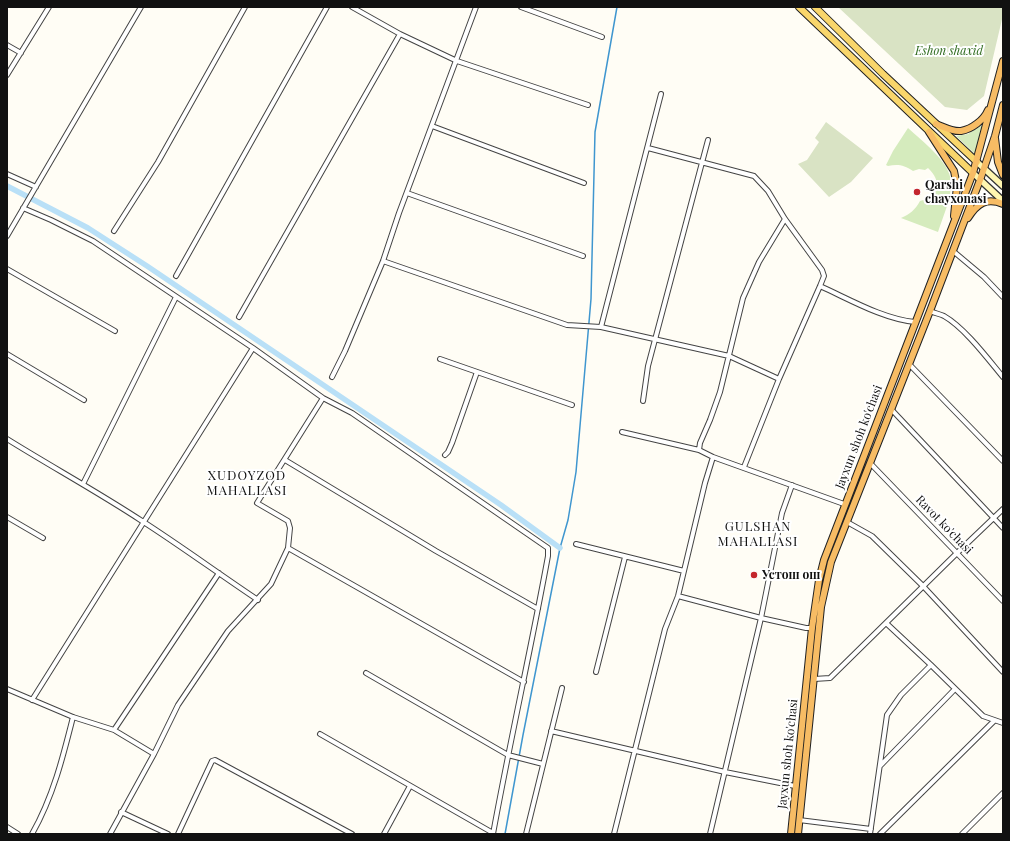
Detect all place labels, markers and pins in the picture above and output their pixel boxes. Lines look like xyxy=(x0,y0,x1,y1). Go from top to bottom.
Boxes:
place label: Qarshi chayxonasi xyxy=(925,178,986,206)
marker: Qarshi chayxonasi xyxy=(912,187,922,197)
place label: Устош ош xyxy=(762,568,820,582)
marker: Устош ош xyxy=(749,570,759,580)

